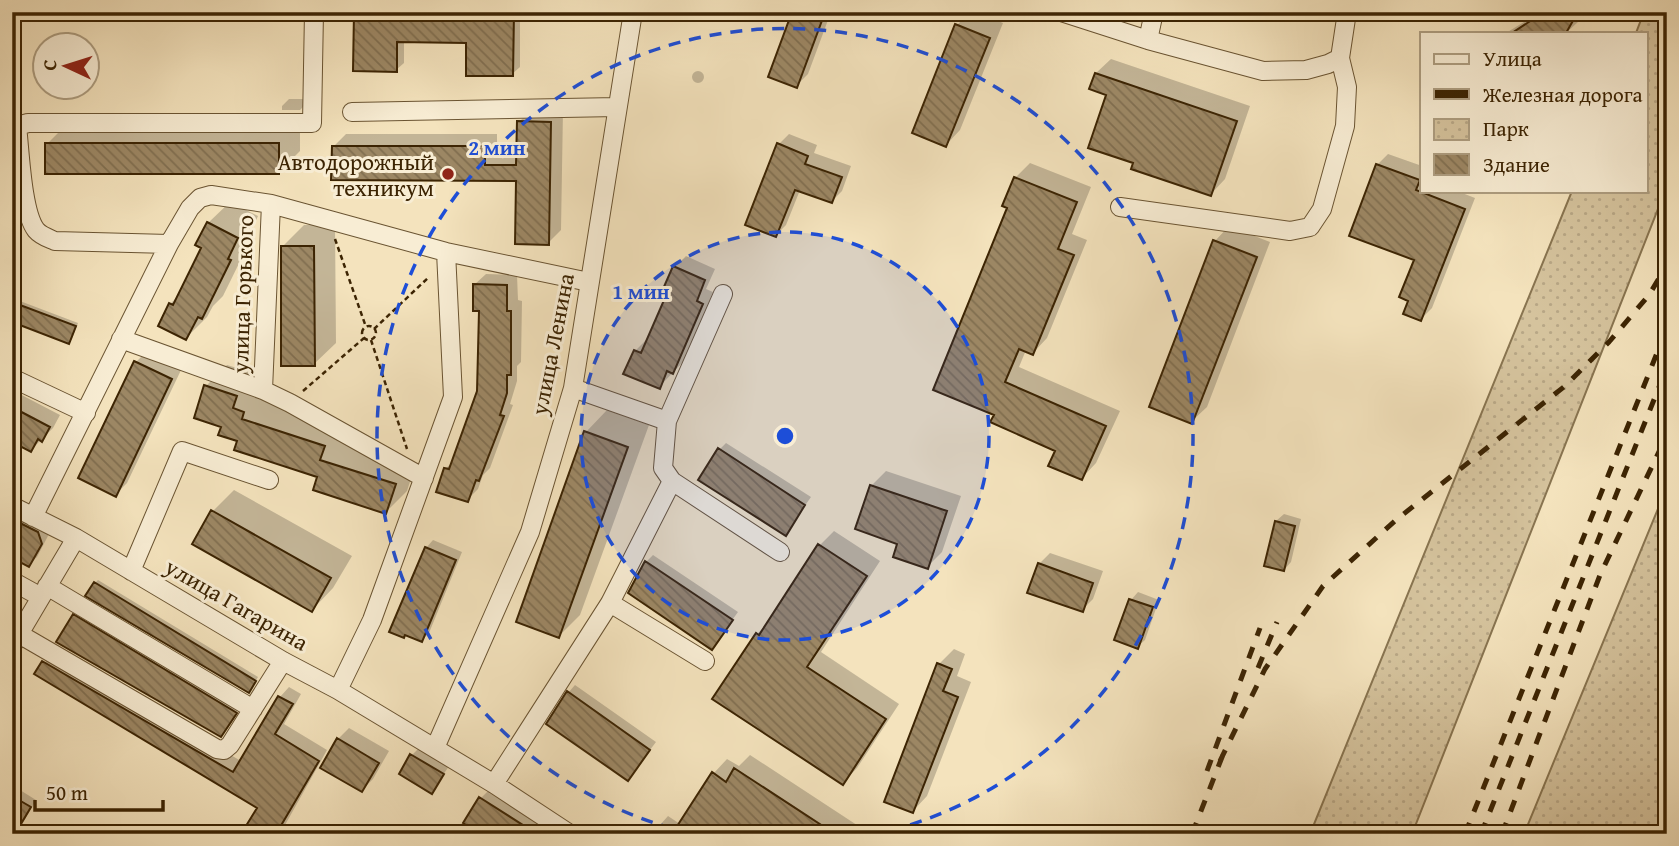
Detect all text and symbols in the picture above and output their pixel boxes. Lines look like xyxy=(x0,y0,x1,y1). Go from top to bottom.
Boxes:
north arrow xyxy=(32,32,102,102)
legend xyxy=(1420,32,1648,192)
text: Улица xyxy=(1483,43,1542,74)
text: С xyxy=(35,58,63,71)
text: Железная дорога xyxy=(1482,79,1643,110)
text: Парк xyxy=(1483,113,1529,144)
text: 2 мин xyxy=(468,132,526,163)
place label: Автодорожный техникум xyxy=(278,145,434,204)
text: Здание xyxy=(1483,149,1550,180)
marker: Автодорожный техникум xyxy=(440,166,456,182)
street label: улица Горького xyxy=(223,214,261,375)
street label: улица Ленина xyxy=(522,270,582,419)
text: 1 мин xyxy=(612,276,670,307)
centre of rings xyxy=(773,424,797,448)
street label: улица Гагарина xyxy=(158,549,315,658)
scale bar xyxy=(35,769,163,813)
text: 50 m xyxy=(46,777,88,808)

